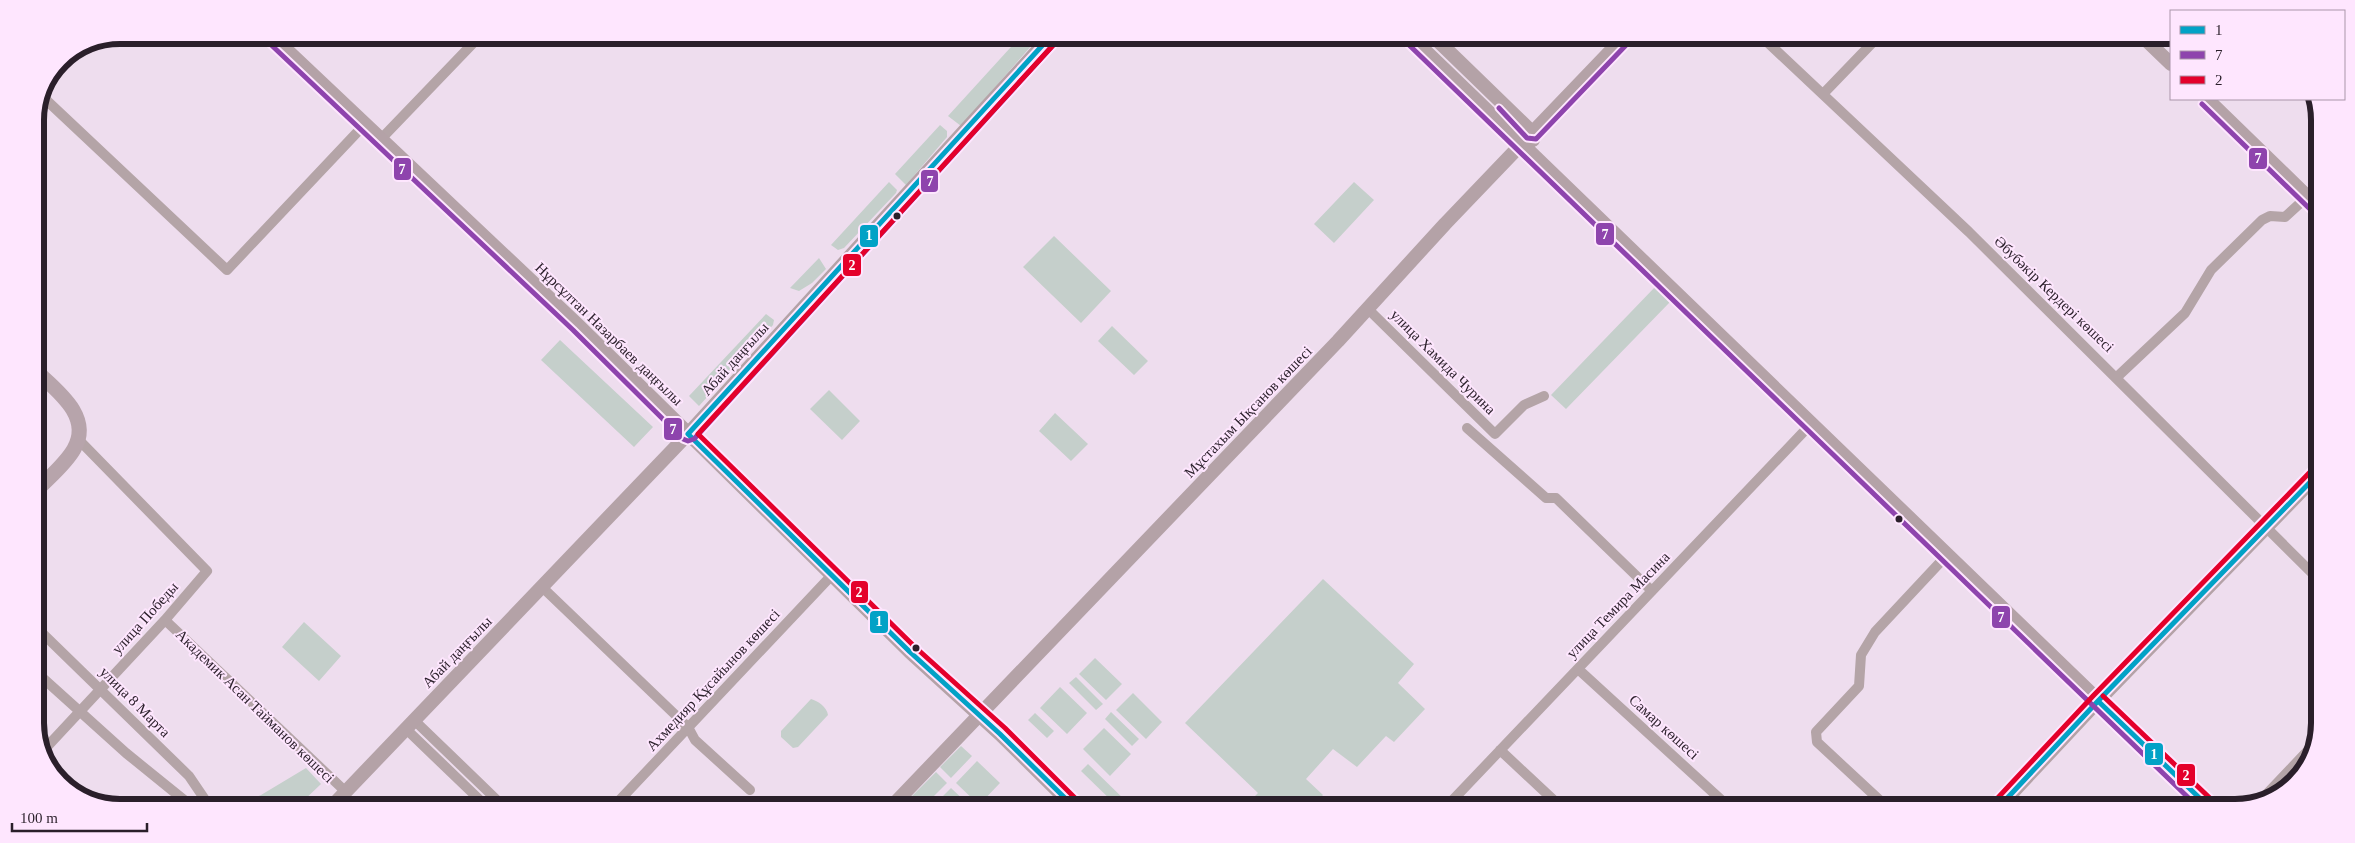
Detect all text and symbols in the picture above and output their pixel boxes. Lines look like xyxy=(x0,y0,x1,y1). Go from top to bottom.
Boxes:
legend xyxy=(2170,10,2345,100)
text: 1 xyxy=(2215,22,2223,38)
text: 7 xyxy=(2215,47,2223,63)
text: 2 xyxy=(2215,72,2223,88)
line badge: 7 xyxy=(2248,147,2268,170)
text: 7 xyxy=(2255,151,2262,166)
line badge: 7 xyxy=(393,157,412,181)
text: 7 xyxy=(399,162,406,177)
line badge: 7 xyxy=(920,169,939,193)
text: 7 xyxy=(927,174,934,189)
unlabelled marker xyxy=(892,211,902,221)
line badge: 7 xyxy=(1595,222,1615,246)
line badge: 1 xyxy=(859,224,879,248)
text: 7 xyxy=(1602,227,1609,242)
text: 1 xyxy=(866,228,873,243)
street label: Әбубәкір Кердері көшесі xyxy=(1991,233,2117,355)
line badge: 2 xyxy=(842,253,862,277)
text: 2 xyxy=(849,258,856,273)
street label: Нұрсұлтан Назарбаев даңғылы xyxy=(532,259,686,409)
street label: улица Хамида Чурина xyxy=(1387,306,1499,418)
street label: Абай даңғылы xyxy=(698,319,772,399)
street label: Мұстахым Ықсанов көшесі xyxy=(1181,343,1315,481)
line badge: 7 xyxy=(663,417,683,441)
text: 7 xyxy=(670,422,677,437)
unlabelled marker xyxy=(1894,514,1904,524)
street label: улица Темира Масина xyxy=(1563,549,1673,661)
street label: улица Победы xyxy=(109,579,181,657)
line badge: 2 xyxy=(850,580,869,604)
text: 2 xyxy=(856,585,863,600)
line badge: 7 xyxy=(1991,605,2011,629)
street label: Ахмедияр Құсайынов көшесі xyxy=(643,606,783,754)
line badge: 1 xyxy=(869,610,889,634)
text: 7 xyxy=(1998,610,2005,625)
street label: Абай даңғылы xyxy=(419,613,495,691)
text: 1 xyxy=(876,614,883,629)
street label: Академик Асан Тайманов көшесі xyxy=(173,626,337,786)
unlabelled marker xyxy=(911,643,921,653)
street label: улица 8 Марта xyxy=(97,664,174,741)
street label: Самар көшесі xyxy=(1626,692,1702,762)
line badge: 1 xyxy=(2144,742,2164,766)
text: 1 xyxy=(2151,747,2158,762)
line badge: 2 xyxy=(2176,763,2196,787)
text: 2 xyxy=(2183,768,2190,783)
scale bar xyxy=(12,800,148,832)
text: 100 m xyxy=(20,810,58,826)

